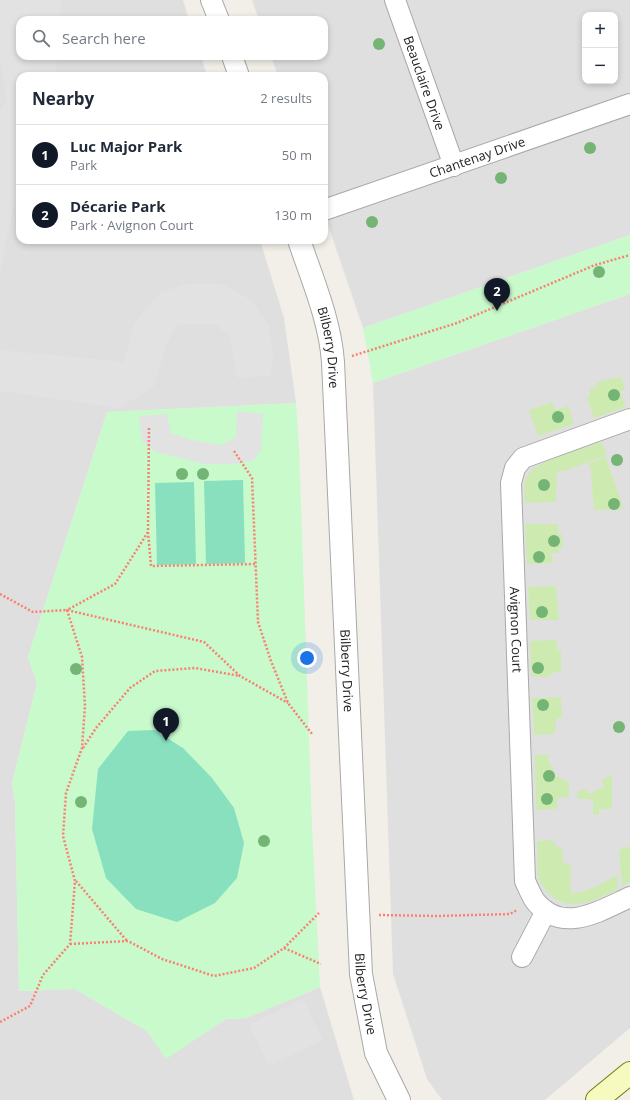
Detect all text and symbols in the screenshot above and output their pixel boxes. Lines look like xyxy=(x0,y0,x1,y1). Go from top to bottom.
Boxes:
map controls xyxy=(582,12,618,84)
button: + xyxy=(582,12,618,48)
search box xyxy=(16,16,328,60)
icon: search xyxy=(30,27,52,49)
text: Search here xyxy=(62,28,146,48)
street label: Beauclaire Drive xyxy=(399,33,450,133)
button: − xyxy=(582,48,618,84)
text: Nearby xyxy=(32,87,94,110)
text: 2 results xyxy=(260,89,312,107)
street label: Chantenay Drive xyxy=(427,132,527,182)
text: Luc Major Park xyxy=(70,136,182,156)
text: 1 xyxy=(41,146,49,164)
text: 50 m xyxy=(282,146,312,164)
text: Park xyxy=(70,156,97,174)
text: Décarie Park xyxy=(70,196,165,216)
text: 2 xyxy=(41,206,49,224)
text: 130 m xyxy=(274,206,312,224)
text: Park · Avignon Court xyxy=(70,216,193,234)
pin: 2 xyxy=(484,278,510,311)
street label: Bilberry Drive xyxy=(313,304,343,389)
street label: Avignon Court xyxy=(506,586,527,673)
street label: Bilberry Drive xyxy=(336,629,358,712)
your location xyxy=(297,648,317,668)
pin: 1 xyxy=(153,708,179,741)
street label: Bilberry Drive xyxy=(351,953,381,1036)

